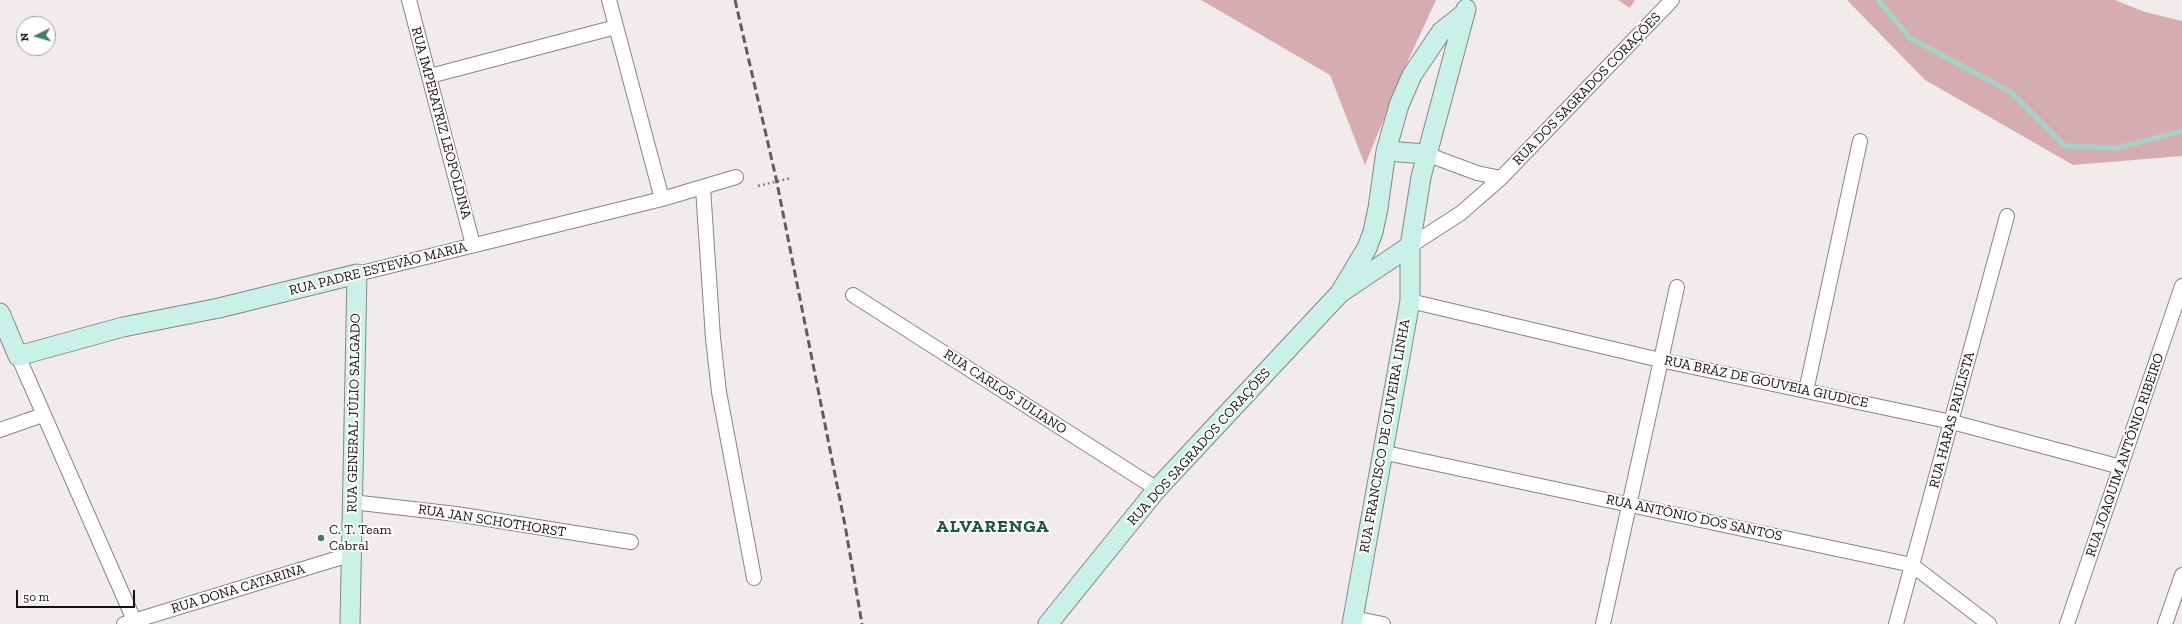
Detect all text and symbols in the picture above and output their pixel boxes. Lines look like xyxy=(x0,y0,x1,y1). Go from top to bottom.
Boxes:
street label: RUA DOS SAGRADOS CORAÇÕES xyxy=(1509,9,1665,169)
north arrow xyxy=(16,16,56,56)
street label: RUA IMPERATRIZ LEOPOLDINA xyxy=(407,25,475,221)
text: N xyxy=(18,32,31,42)
street label: RUA PADRE ESTEVÃO MARIA xyxy=(287,239,469,299)
street label: RUA GENERAL JÚLIO SALGADO xyxy=(344,313,364,513)
street label: RUA FRANCISCO DE OLIVEIRA LINHA xyxy=(1356,318,1414,554)
street label: RUA CARLOS JULIANO xyxy=(940,346,1070,438)
street label: RUA HARAS PAULISTA xyxy=(1926,350,1978,490)
street label: RUA JOAQUIM ANTÔNIO RIBEIRO xyxy=(2082,351,2168,559)
street label: RUA BRÁZ DE GOUVEIA GIUDICE xyxy=(1662,352,1870,412)
street label: RUA DOS SAGRADOS CORAÇÕES xyxy=(1124,365,1274,529)
street label: RUA ANTÔNIO DOS SANTOS xyxy=(1604,491,1784,545)
street label: RUA JAN SCHOTHORST xyxy=(417,501,567,541)
district label: ALVARENGA xyxy=(936,516,1050,538)
place label: C. T. Team Cabral xyxy=(329,522,391,554)
marker: C. T. Team Cabral xyxy=(316,533,326,543)
street label: RUA DONA CATARINA xyxy=(169,561,307,617)
scale bar xyxy=(18,582,137,608)
text: 50 m xyxy=(23,590,49,604)

